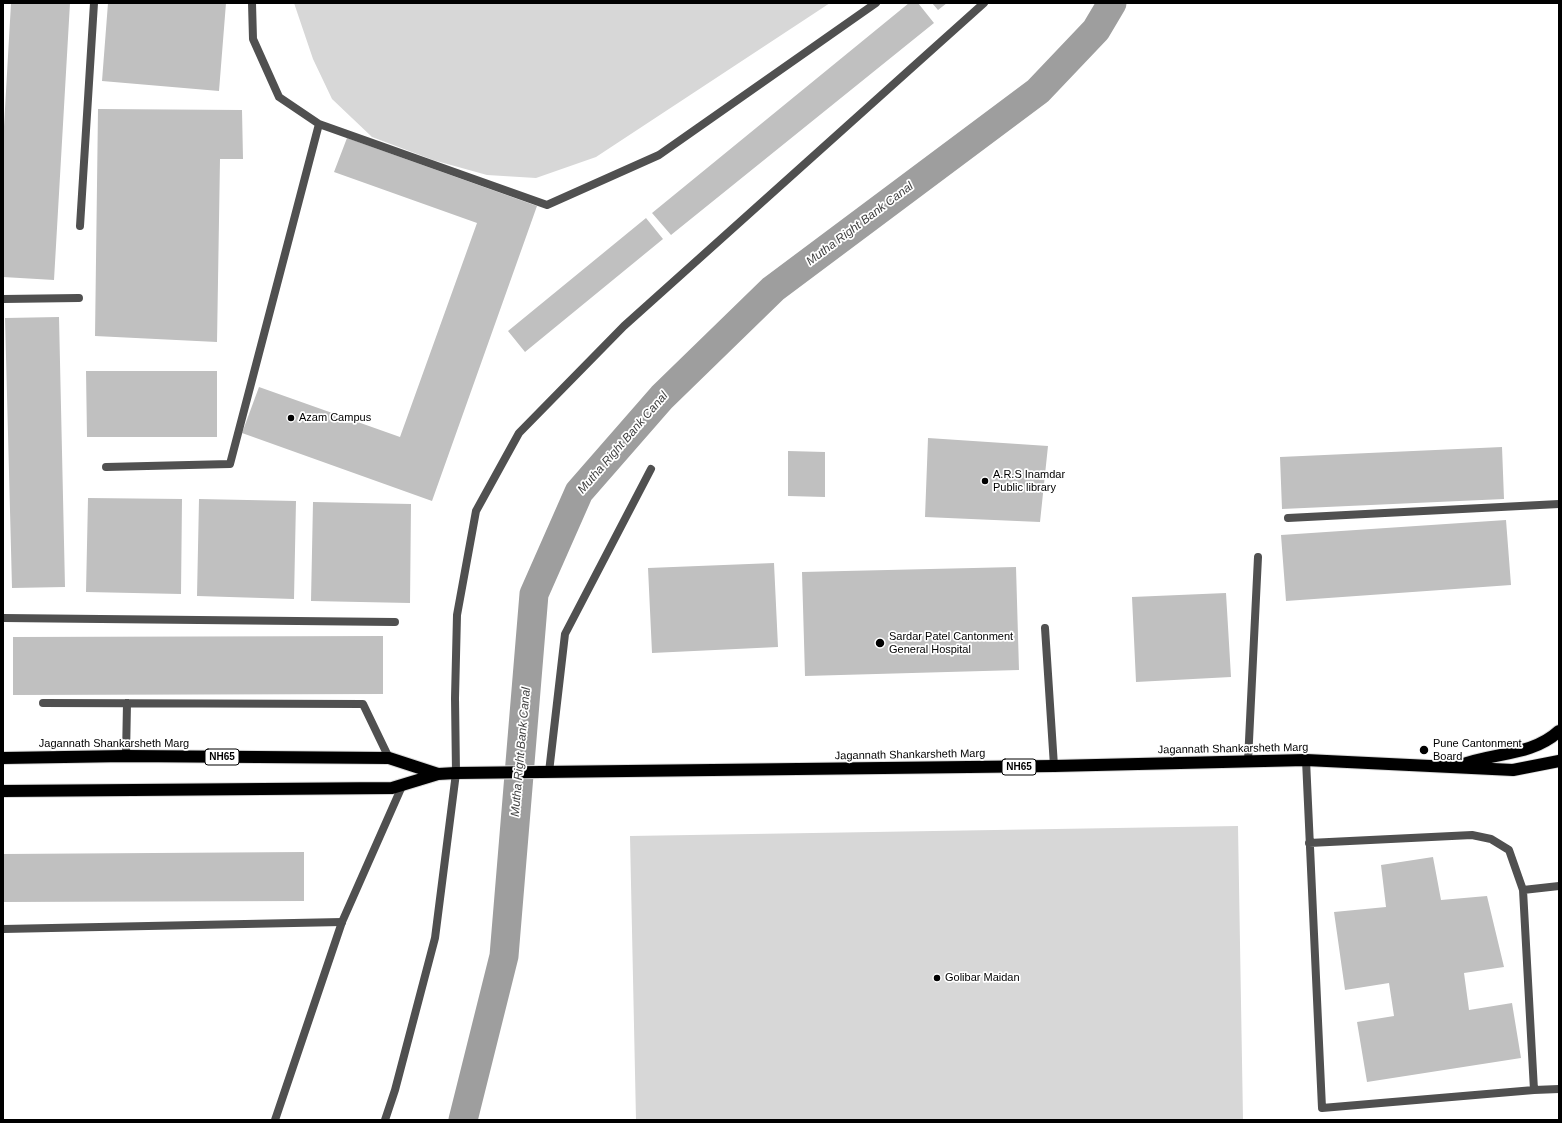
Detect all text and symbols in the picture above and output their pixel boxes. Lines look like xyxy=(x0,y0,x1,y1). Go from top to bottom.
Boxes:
water label: Mutha Right Bank Canal xyxy=(804,179,916,269)
water label: Mutha Right Bank Canal xyxy=(575,389,671,497)
place label: Azam Campus xyxy=(299,411,371,425)
marker: Azam Campus xyxy=(286,413,296,423)
place label: A.R.S Inamdar Public library xyxy=(993,468,1065,494)
marker: A.R.S Inamdar Public library xyxy=(980,476,990,486)
place label: Sardar Patel Cantonment General Hospital xyxy=(889,630,1013,656)
marker: Sardar Patel Cantonment General Hospital xyxy=(874,637,886,649)
water label: Mutha Right Bank Canal xyxy=(508,687,534,817)
street label: Jagannath Shankarsheth Marg xyxy=(39,737,189,751)
place label: Pune Cantonment Board xyxy=(1433,737,1522,763)
street label: Jagannath Shankarsheth Marg xyxy=(1158,741,1308,757)
marker: Pune Cantonment Board xyxy=(1418,744,1430,756)
street label: Jagannath Shankarsheth Marg xyxy=(835,747,985,763)
road number: NH65 xyxy=(205,749,239,765)
road number: NH65 xyxy=(1002,759,1036,775)
place label: Golibar Maidan xyxy=(945,971,1020,985)
marker: Golibar Maidan xyxy=(932,973,942,983)

